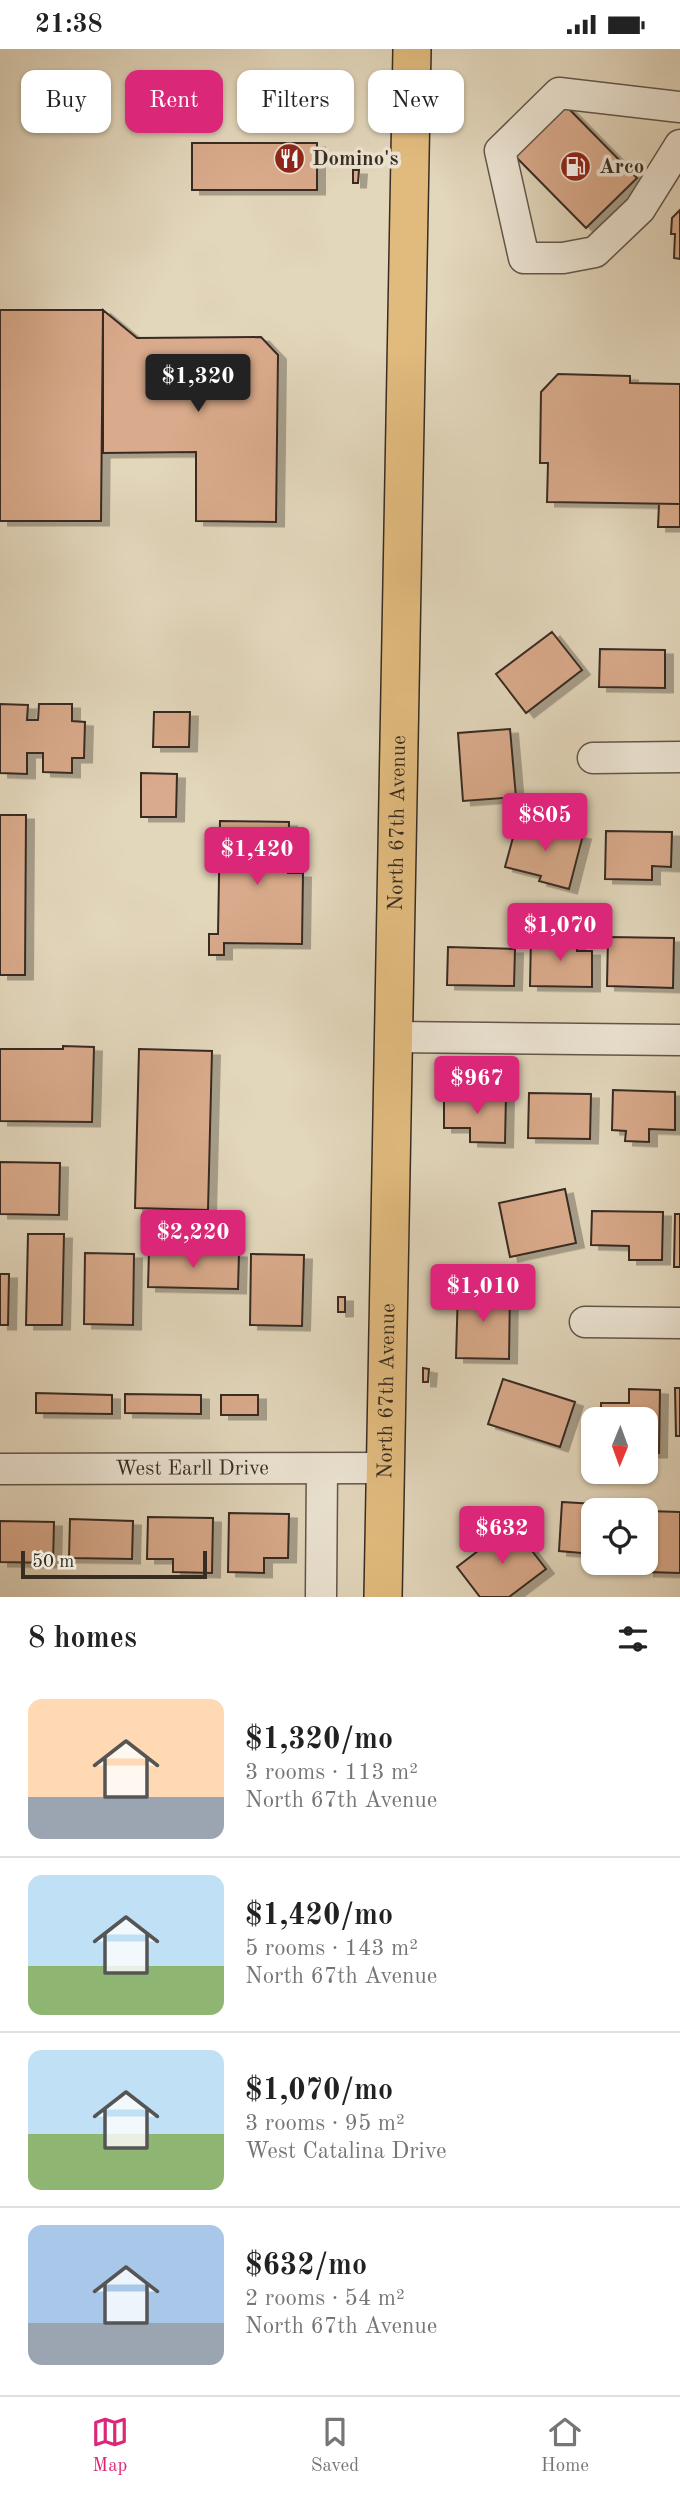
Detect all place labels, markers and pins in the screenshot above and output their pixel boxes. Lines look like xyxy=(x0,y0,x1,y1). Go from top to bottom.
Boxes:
restaurant icon: Domino's xyxy=(272,142,306,176)
place label: Domino's xyxy=(312,149,398,170)
fuel station icon: Arco xyxy=(559,150,593,184)
place label: Arco xyxy=(599,157,644,178)
pin: $1,320 xyxy=(141,355,255,414)
pin: $805 xyxy=(504,793,586,853)
pin: $1,420 xyxy=(200,827,314,887)
pin: $1,070 xyxy=(503,904,617,963)
pin: $967 xyxy=(436,1056,518,1116)
pin: $2,220 xyxy=(136,1211,250,1270)
pin: $1,010 xyxy=(426,1265,540,1324)
pin: $632 xyxy=(461,1507,543,1566)

